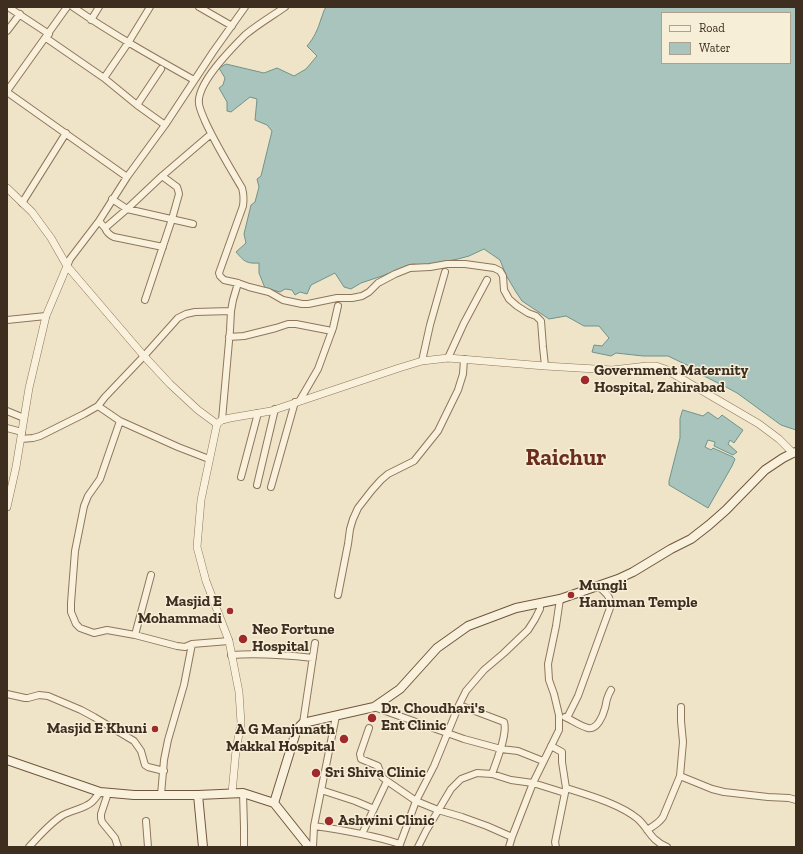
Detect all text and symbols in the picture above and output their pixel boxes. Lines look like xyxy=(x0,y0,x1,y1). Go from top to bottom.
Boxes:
legend xyxy=(661,12,791,64)
text: Road xyxy=(699,21,725,35)
text: Water xyxy=(699,41,731,55)
place label: Government Maternity Hospital, Zahirabad xyxy=(594,362,748,397)
marker: Government Maternity Hospital, Zahirabad xyxy=(579,374,591,386)
district label: Raichur xyxy=(526,444,606,472)
place label: Mungli Hanuman Temple xyxy=(579,577,698,612)
marker: Mungli Hanuman Temple xyxy=(566,590,576,600)
place label: Masjid E Mohammadi xyxy=(138,593,222,628)
marker: Masjid E Mohammadi xyxy=(225,606,235,616)
place label: Neo Fortune Hospital xyxy=(252,621,335,656)
marker: Neo Fortune Hospital xyxy=(237,633,249,645)
place label: Dr. Choudhari's Ent Clinic xyxy=(381,700,485,735)
marker: Dr. Choudhari's Ent Clinic xyxy=(366,712,378,724)
place label: Masjid E Khuni xyxy=(47,720,147,738)
place label: A G Manjunath Makkal Hospital xyxy=(226,721,335,756)
marker: Masjid E Khuni xyxy=(150,724,160,734)
marker: A G Manjunath Makkal Hospital xyxy=(338,733,350,745)
place label: Sri Shiva Clinic xyxy=(325,764,426,782)
marker: Sri Shiva Clinic xyxy=(310,767,322,779)
place label: Ashwini Clinic xyxy=(338,812,435,830)
marker: Ashwini Clinic xyxy=(323,815,335,827)

